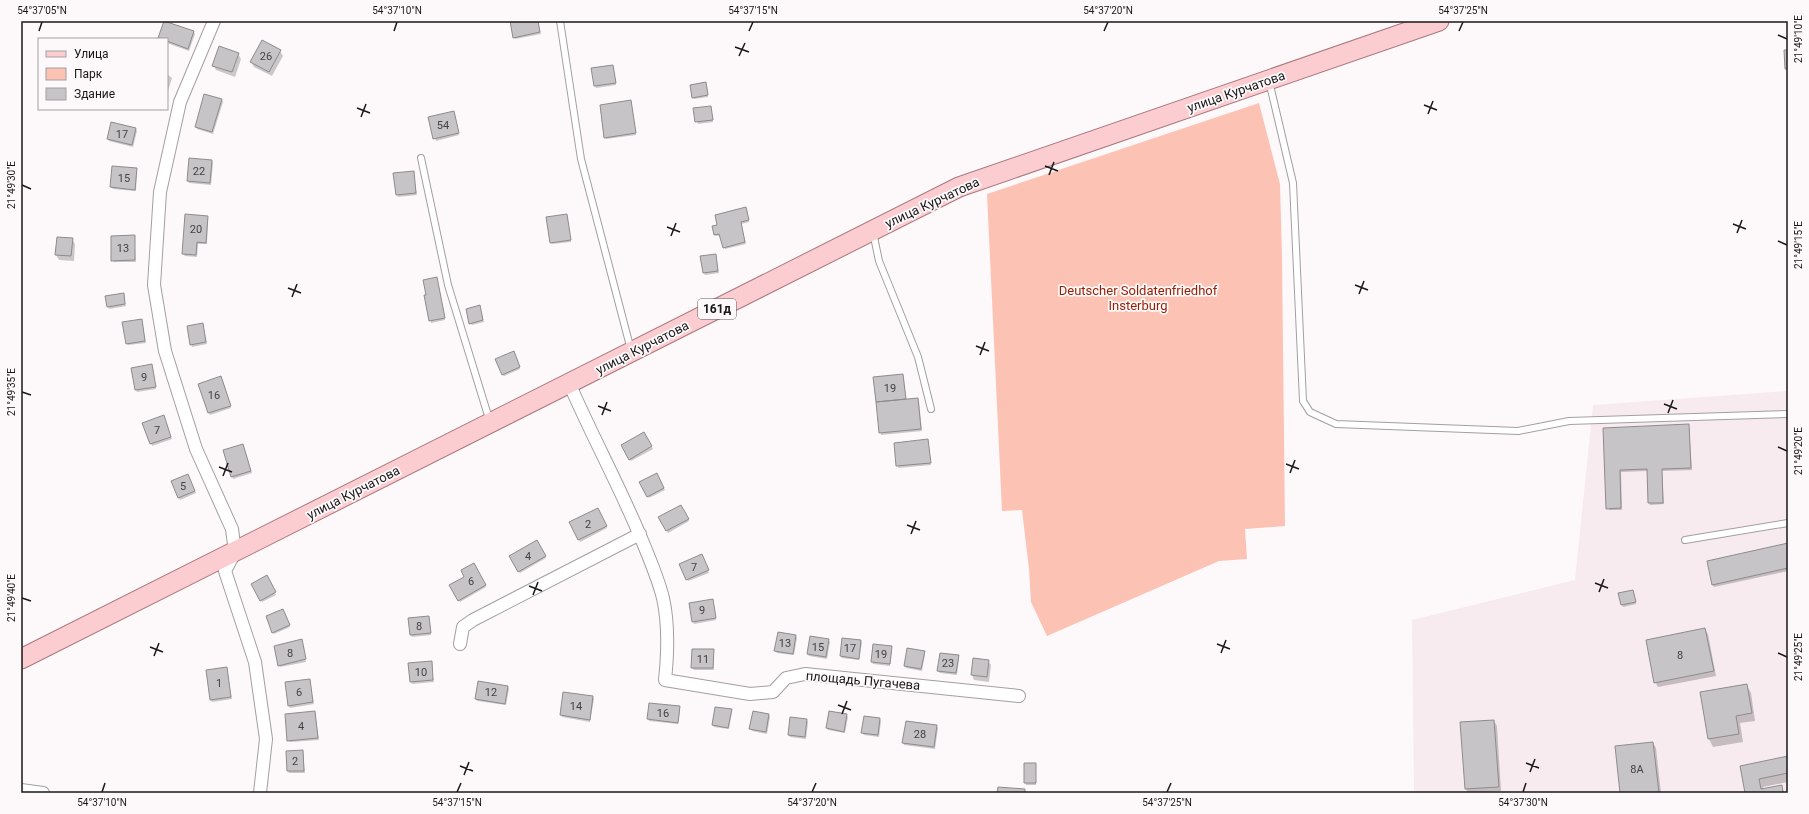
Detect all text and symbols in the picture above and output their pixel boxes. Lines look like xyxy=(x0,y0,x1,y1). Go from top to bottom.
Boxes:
text: 54°37'05"N xyxy=(17,5,67,16)
text: 54°37'10"N xyxy=(372,5,422,16)
text: 54°37'15"N xyxy=(728,5,778,16)
text: 54°37'20"N xyxy=(1083,5,1133,16)
text: 54°37'25"N xyxy=(1438,5,1488,16)
text: 21°49'10"E xyxy=(1793,15,1804,63)
legend xyxy=(38,38,168,110)
text: Улица xyxy=(74,47,109,61)
house number: 26 xyxy=(260,50,272,63)
text: Парк xyxy=(74,67,103,81)
street label: улица Курчатова xyxy=(1185,68,1287,115)
text: Здание xyxy=(74,87,115,101)
house number: 54 xyxy=(437,119,449,132)
house number: 17 xyxy=(116,128,128,141)
text: 21°49'30"E xyxy=(6,161,17,209)
house number: 22 xyxy=(193,165,205,178)
house number: 15 xyxy=(118,172,130,185)
street label: улица Курчатова xyxy=(883,174,982,231)
text: 21°49'15"E xyxy=(1793,221,1804,269)
house number: 20 xyxy=(190,223,202,236)
house number: 13 xyxy=(117,242,129,255)
park label: Deutscher Soldatenfriedhof Insterburg xyxy=(1059,283,1218,313)
road number: 161д xyxy=(698,299,736,319)
street label: улица Курчатова xyxy=(593,318,691,377)
text: 21°49'35"E xyxy=(6,368,17,416)
house number: 9 xyxy=(141,371,147,384)
house number: 19 xyxy=(884,382,896,395)
house number: 16 xyxy=(208,389,220,402)
house number: 7 xyxy=(154,424,160,437)
text: 21°49'20"E xyxy=(1793,427,1804,475)
street label: улица Курчатова xyxy=(304,463,402,522)
house number: 5 xyxy=(180,480,186,493)
house number: 2 xyxy=(585,518,591,531)
house number: 4 xyxy=(525,550,531,563)
house number: 7 xyxy=(691,561,697,574)
text: 21°49'40"E xyxy=(6,574,17,622)
house number: 6 xyxy=(468,575,474,588)
house number: 9 xyxy=(699,604,705,617)
house number: 8 xyxy=(416,620,422,633)
text: 21°49'25"E xyxy=(1793,633,1804,681)
house number: 13 xyxy=(779,637,791,650)
house number: 15 xyxy=(812,641,824,654)
house number: 17 xyxy=(844,642,856,655)
house number: 8 xyxy=(287,647,293,660)
house number: 19 xyxy=(875,648,887,661)
house number: 8 xyxy=(1677,649,1683,662)
house number: 11 xyxy=(697,653,709,666)
house number: 23 xyxy=(942,657,954,670)
house number: 10 xyxy=(415,666,427,679)
street label: площадь Пугачева xyxy=(805,668,921,693)
house number: 1 xyxy=(216,677,222,690)
house number: 6 xyxy=(296,686,302,699)
house number: 12 xyxy=(485,686,497,699)
house number: 14 xyxy=(570,700,582,713)
house number: 16 xyxy=(657,707,669,720)
house number: 4 xyxy=(298,720,304,733)
house number: 28 xyxy=(914,728,926,741)
house number: 2 xyxy=(292,755,298,768)
house number: 8А xyxy=(1630,763,1645,776)
text: 54°37'10"N xyxy=(77,797,127,808)
text: 54°37'15"N xyxy=(432,797,482,808)
text: 54°37'20"N xyxy=(787,797,837,808)
text: 54°37'25"N xyxy=(1142,797,1192,808)
text: 54°37'30"N xyxy=(1498,797,1548,808)

